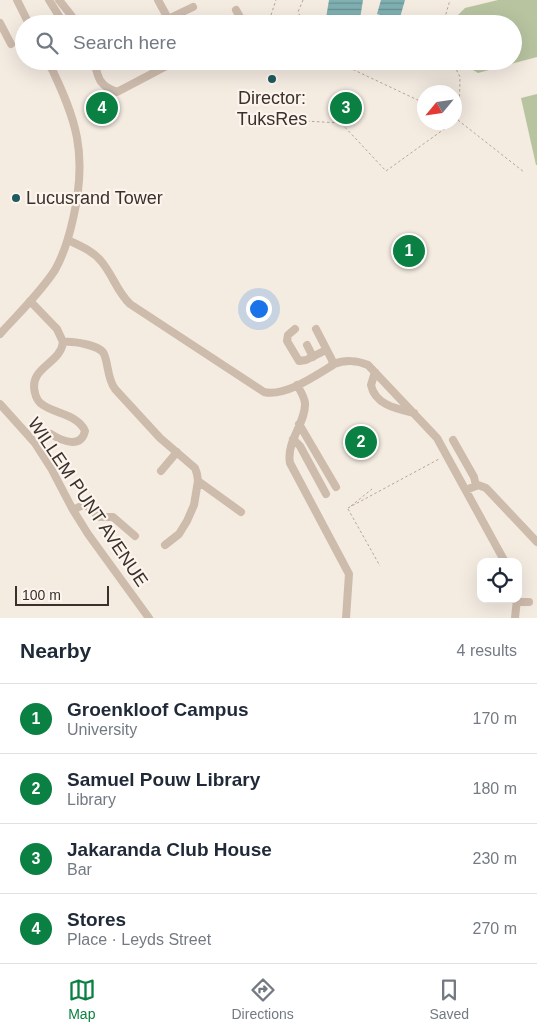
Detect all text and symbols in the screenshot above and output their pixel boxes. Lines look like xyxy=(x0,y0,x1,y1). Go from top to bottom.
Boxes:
search box xyxy=(15,15,522,70)
icon: search xyxy=(33,29,61,57)
text: Search here xyxy=(73,32,177,53)
marker: Director: TuksRes xyxy=(266,73,278,85)
north arrow xyxy=(417,85,462,130)
place label: Director: TuksRes xyxy=(237,88,307,129)
pin: 4 xyxy=(86,89,118,127)
pin: 3 xyxy=(330,89,362,127)
place label: Lucusrand Tower xyxy=(26,188,163,208)
marker: Lucusrand Tower xyxy=(10,192,22,204)
pin: 1 xyxy=(393,232,425,270)
your location xyxy=(246,296,272,322)
street label: WILLEM PUNT AVENUE xyxy=(24,414,152,590)
pin: 2 xyxy=(345,423,377,461)
map controls xyxy=(477,558,522,603)
button: locate xyxy=(477,558,522,603)
scale bar xyxy=(15,583,109,606)
text: 100 m xyxy=(22,587,61,603)
text: Nearby xyxy=(20,639,91,662)
text: 4 results xyxy=(457,642,517,659)
text: Groenkloof Campus xyxy=(67,699,249,720)
text: 1 xyxy=(32,710,40,727)
text: 170 m xyxy=(473,710,517,727)
text: University xyxy=(67,721,137,738)
text: Samuel Pouw Library xyxy=(67,769,260,790)
text: 2 xyxy=(32,780,40,797)
text: 180 m xyxy=(473,780,517,797)
text: Library xyxy=(67,791,116,808)
text: Jakaranda Club House xyxy=(67,839,272,860)
text: 3 xyxy=(32,850,40,867)
text: 230 m xyxy=(473,850,517,867)
text: Bar xyxy=(67,861,92,878)
text: Stores xyxy=(67,909,126,930)
text: 4 xyxy=(32,920,40,937)
text: 270 m xyxy=(473,920,517,937)
text: Place · Leyds Street xyxy=(67,931,211,948)
tab: Map xyxy=(68,976,96,1022)
tab: Directions xyxy=(232,976,294,1022)
tab: Saved xyxy=(429,976,469,1022)

